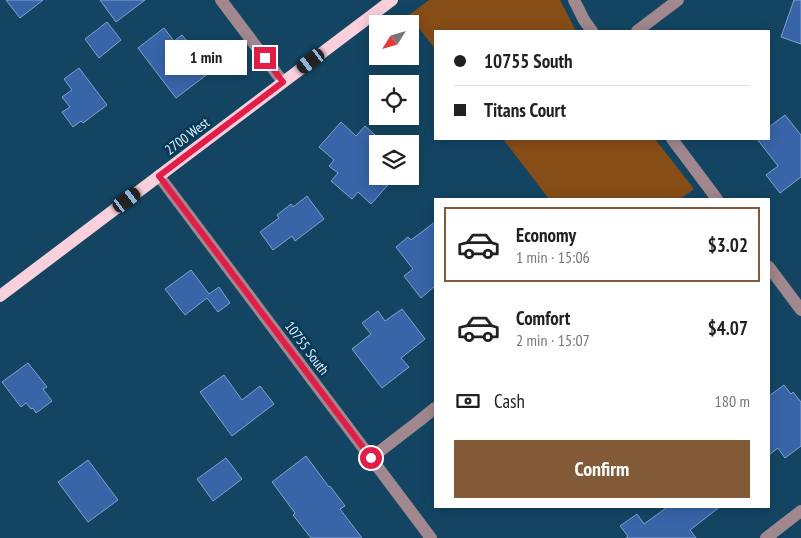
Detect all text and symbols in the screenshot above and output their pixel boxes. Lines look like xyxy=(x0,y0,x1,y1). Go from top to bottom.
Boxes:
north arrow xyxy=(369,15,419,65)
map controls xyxy=(369,15,419,185)
callout: 1 min xyxy=(165,40,248,76)
car xyxy=(294,46,327,76)
text: 1 min xyxy=(190,47,222,67)
route end xyxy=(254,47,276,69)
text: 10755 South xyxy=(484,49,573,73)
button: locate xyxy=(369,75,419,125)
text: Titans Court xyxy=(484,98,566,122)
street label: 2700 West xyxy=(161,113,213,159)
button: layers xyxy=(369,135,419,185)
car xyxy=(110,185,143,215)
icon: car xyxy=(456,222,501,267)
text: Economy xyxy=(516,223,576,247)
text: $3.02 xyxy=(708,233,748,257)
text: 1 min · 15:06 xyxy=(516,247,590,267)
icon: car xyxy=(456,305,501,350)
text: Comfort xyxy=(516,306,570,330)
text: $4.07 xyxy=(708,316,748,340)
street label: 10755 South xyxy=(281,318,333,378)
text: 2 min · 15:07 xyxy=(516,330,590,350)
icon: cash xyxy=(454,387,482,415)
text: Cash xyxy=(494,389,525,413)
text: 180 m xyxy=(715,391,750,411)
button: Confirm xyxy=(454,440,750,498)
route start xyxy=(360,447,382,469)

